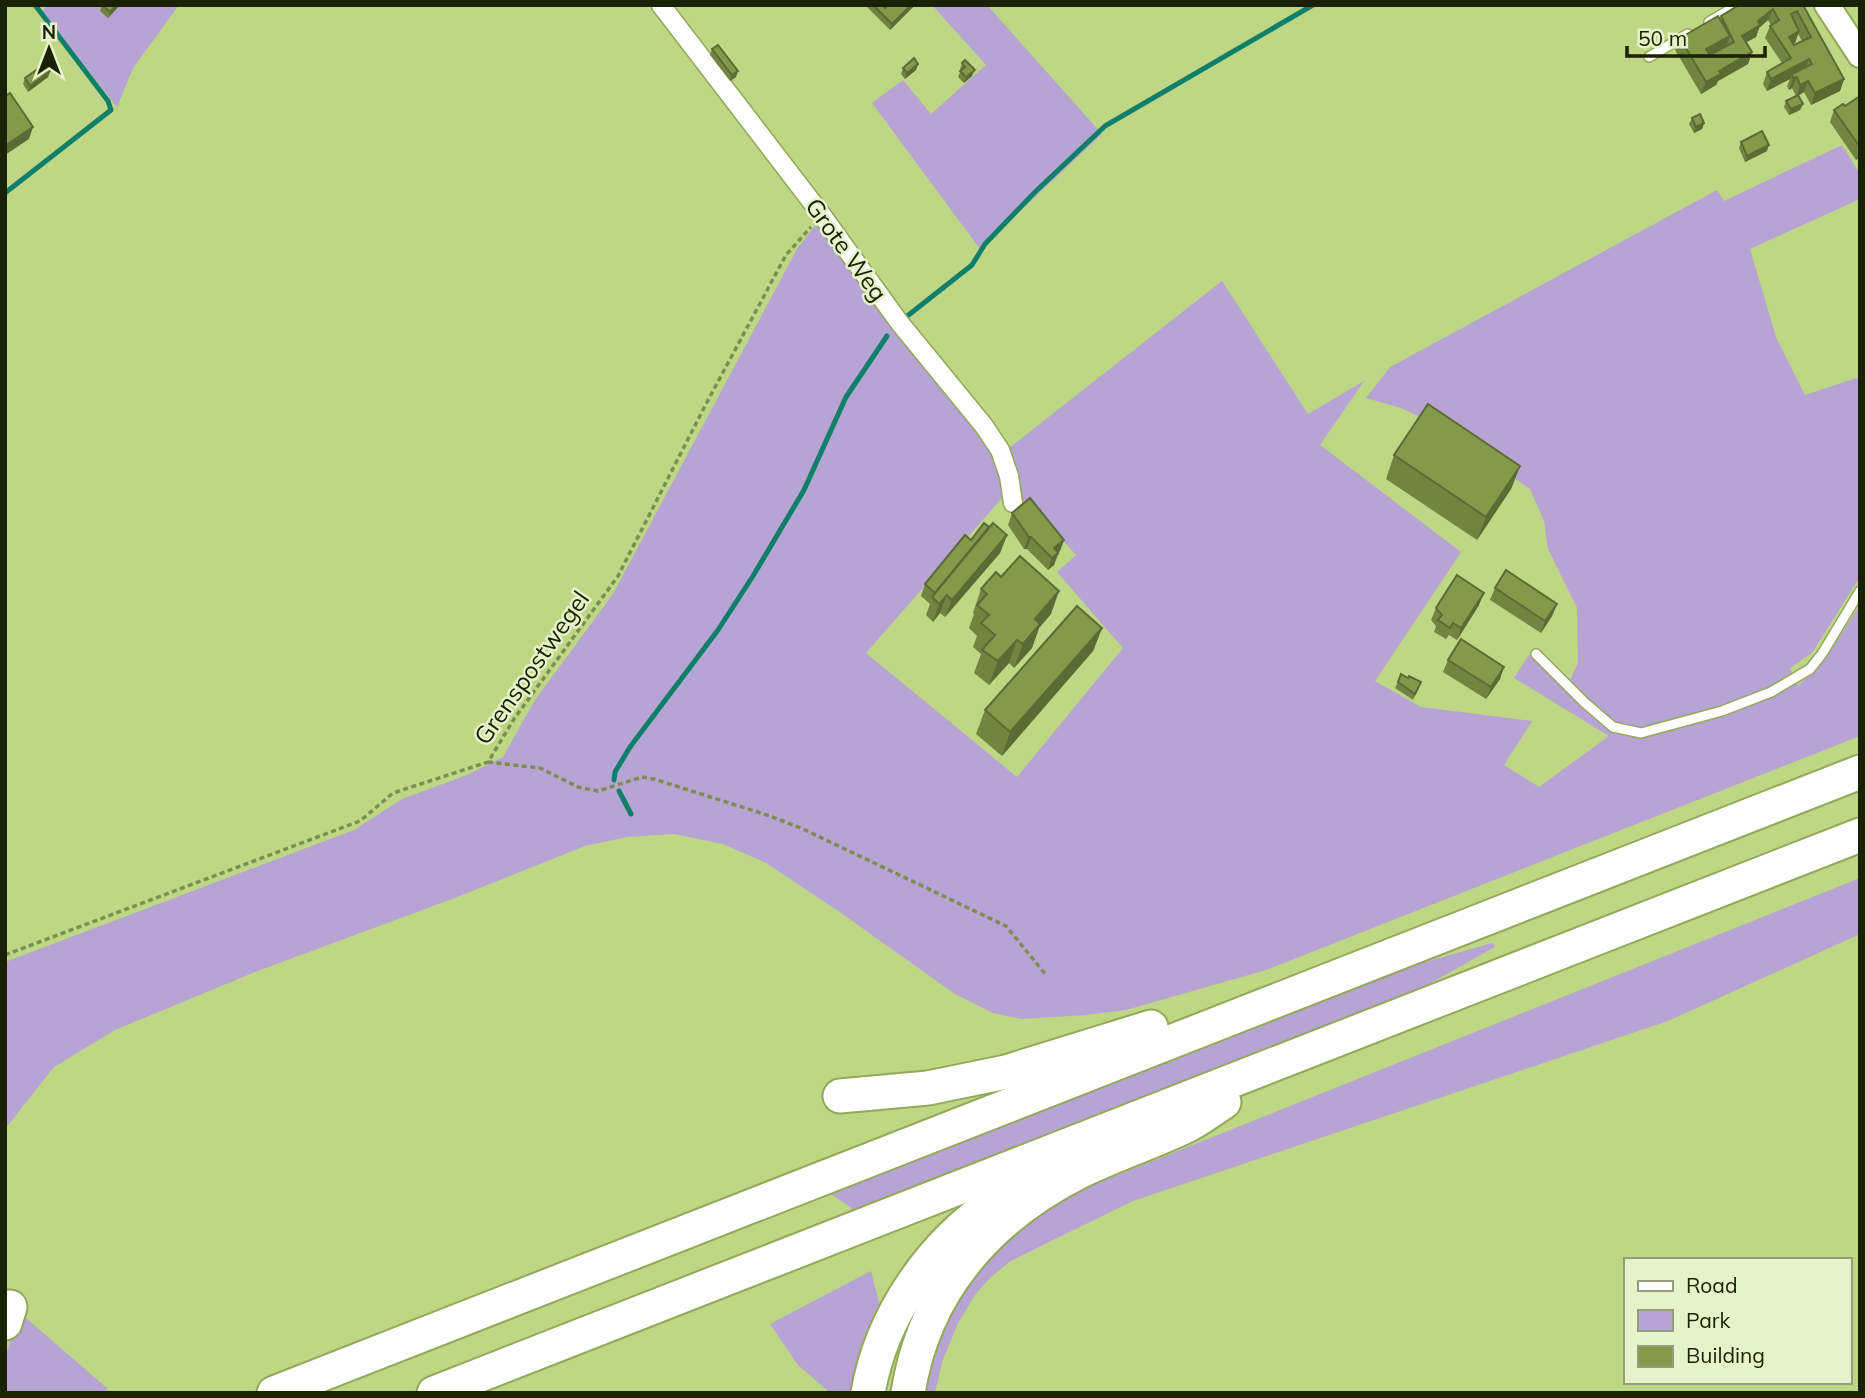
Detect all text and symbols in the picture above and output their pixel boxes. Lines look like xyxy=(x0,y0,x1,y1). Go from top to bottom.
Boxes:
north arrow xyxy=(14,14,84,84)
scale bar xyxy=(1627,14,1765,58)
text: N xyxy=(42,20,56,44)
text: 50 m xyxy=(1638,25,1687,51)
street label: Grote Weg xyxy=(799,192,894,307)
street label: Grenspostwegel xyxy=(467,585,595,750)
legend xyxy=(1624,1258,1851,1384)
text: Road xyxy=(1686,1272,1737,1298)
text: Park xyxy=(1686,1307,1730,1333)
text: Building xyxy=(1686,1342,1765,1368)

